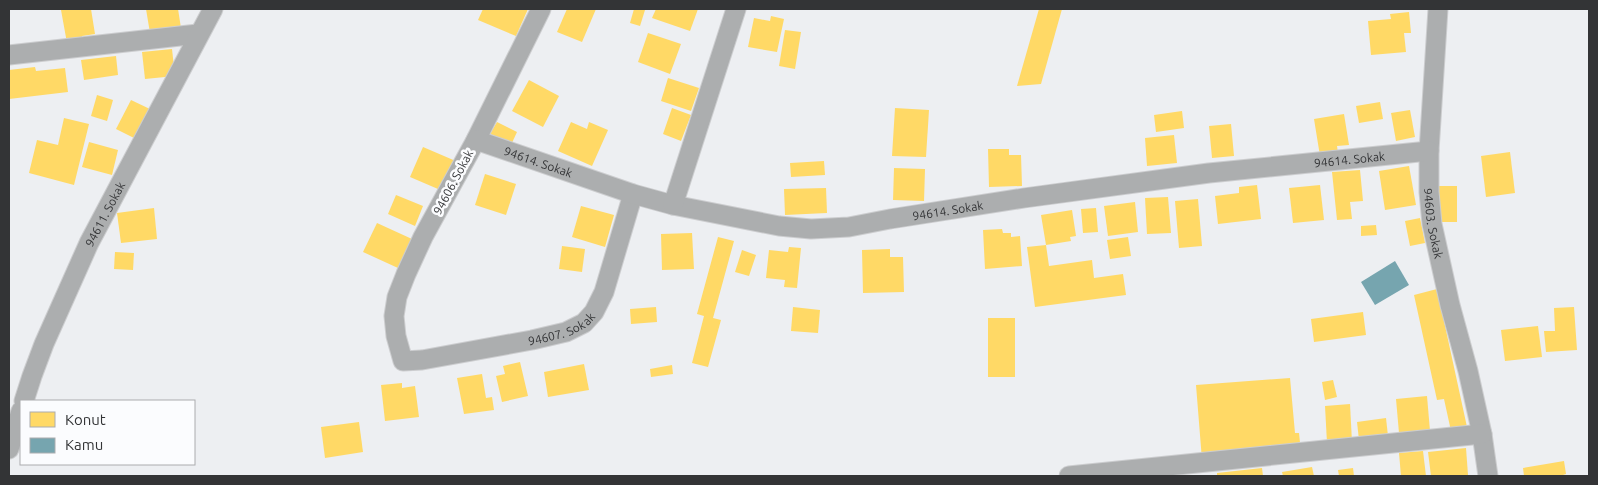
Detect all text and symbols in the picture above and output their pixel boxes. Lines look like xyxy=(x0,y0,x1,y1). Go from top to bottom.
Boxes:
street label: 94614. Sokak xyxy=(503,144,574,179)
street label: 94606. Sokak xyxy=(431,148,475,216)
street label: 94614. Sokak xyxy=(1313,149,1386,169)
street label: 94611. Sokak xyxy=(82,179,127,248)
street label: 94603. Sokak xyxy=(1423,188,1446,260)
street label: 94614. Sokak xyxy=(912,198,984,222)
street label: 94607. Sokak xyxy=(527,310,597,347)
legend xyxy=(20,400,195,465)
text: Konut xyxy=(65,411,106,428)
text: Kamu xyxy=(65,436,103,453)

